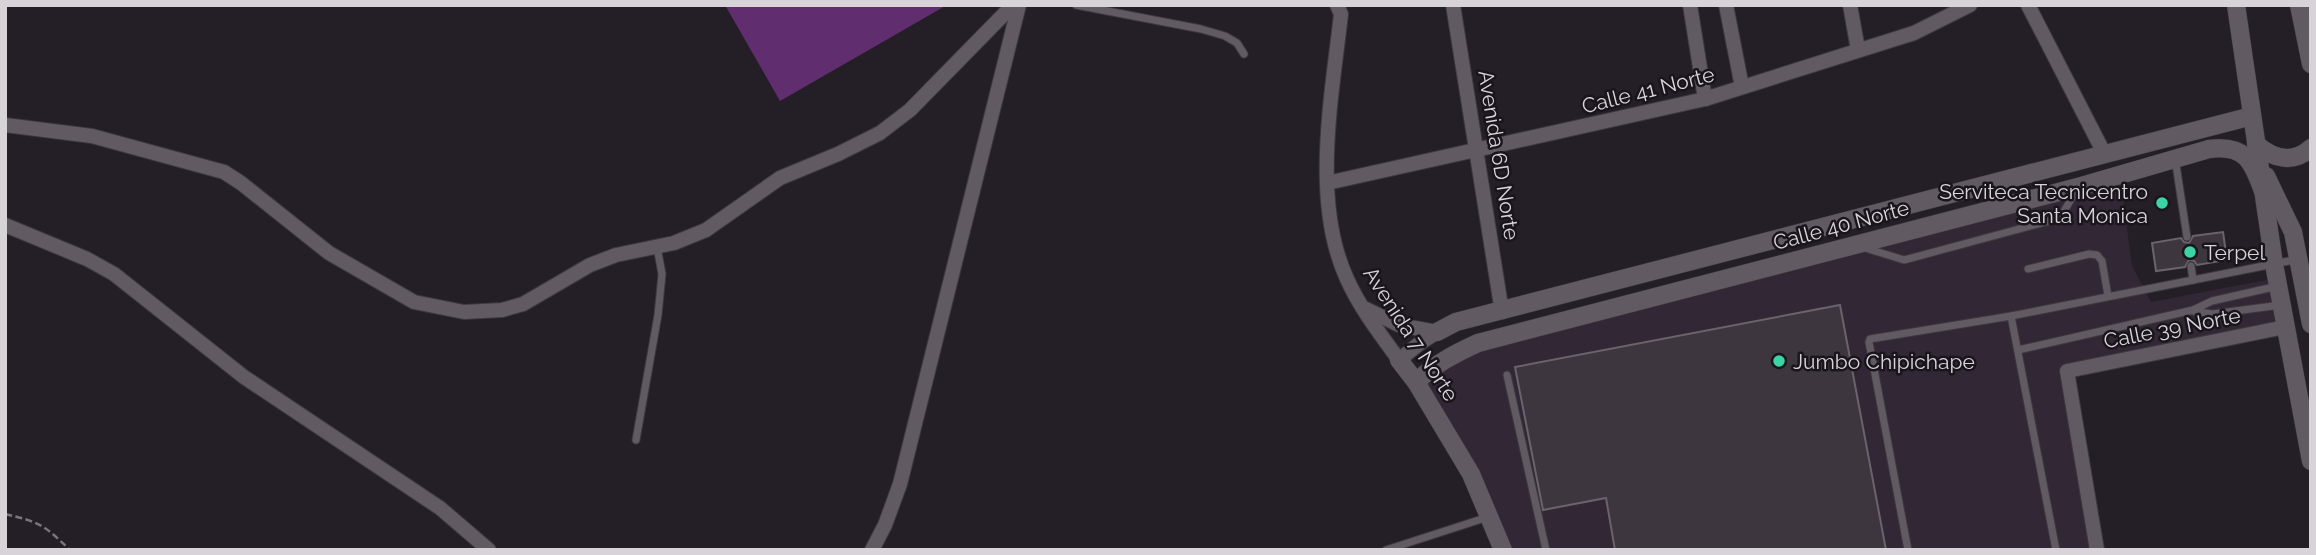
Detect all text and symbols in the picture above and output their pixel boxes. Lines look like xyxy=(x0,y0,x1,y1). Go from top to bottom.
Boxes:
street label: Calle 41 Norte xyxy=(1579,61,1717,119)
street label: Avenida 6D Norte xyxy=(1473,68,1525,242)
place label: Serviteca Tecnicentro Santa Monica xyxy=(1939,179,2148,228)
street label: Calle 40 Norte xyxy=(1770,195,1912,255)
marker: Serviteca Tecnicentro Santa Monica xyxy=(2154,195,2170,211)
place label: Terpel xyxy=(2204,240,2265,265)
marker: Terpel xyxy=(2182,244,2198,260)
street label: Avenida 7 Norte xyxy=(1358,262,1464,406)
street label: Calle 39 Norte xyxy=(2101,302,2243,354)
place label: Jumbo Chipichape xyxy=(1793,349,1975,374)
marker: Jumbo Chipichape xyxy=(1771,353,1787,369)

